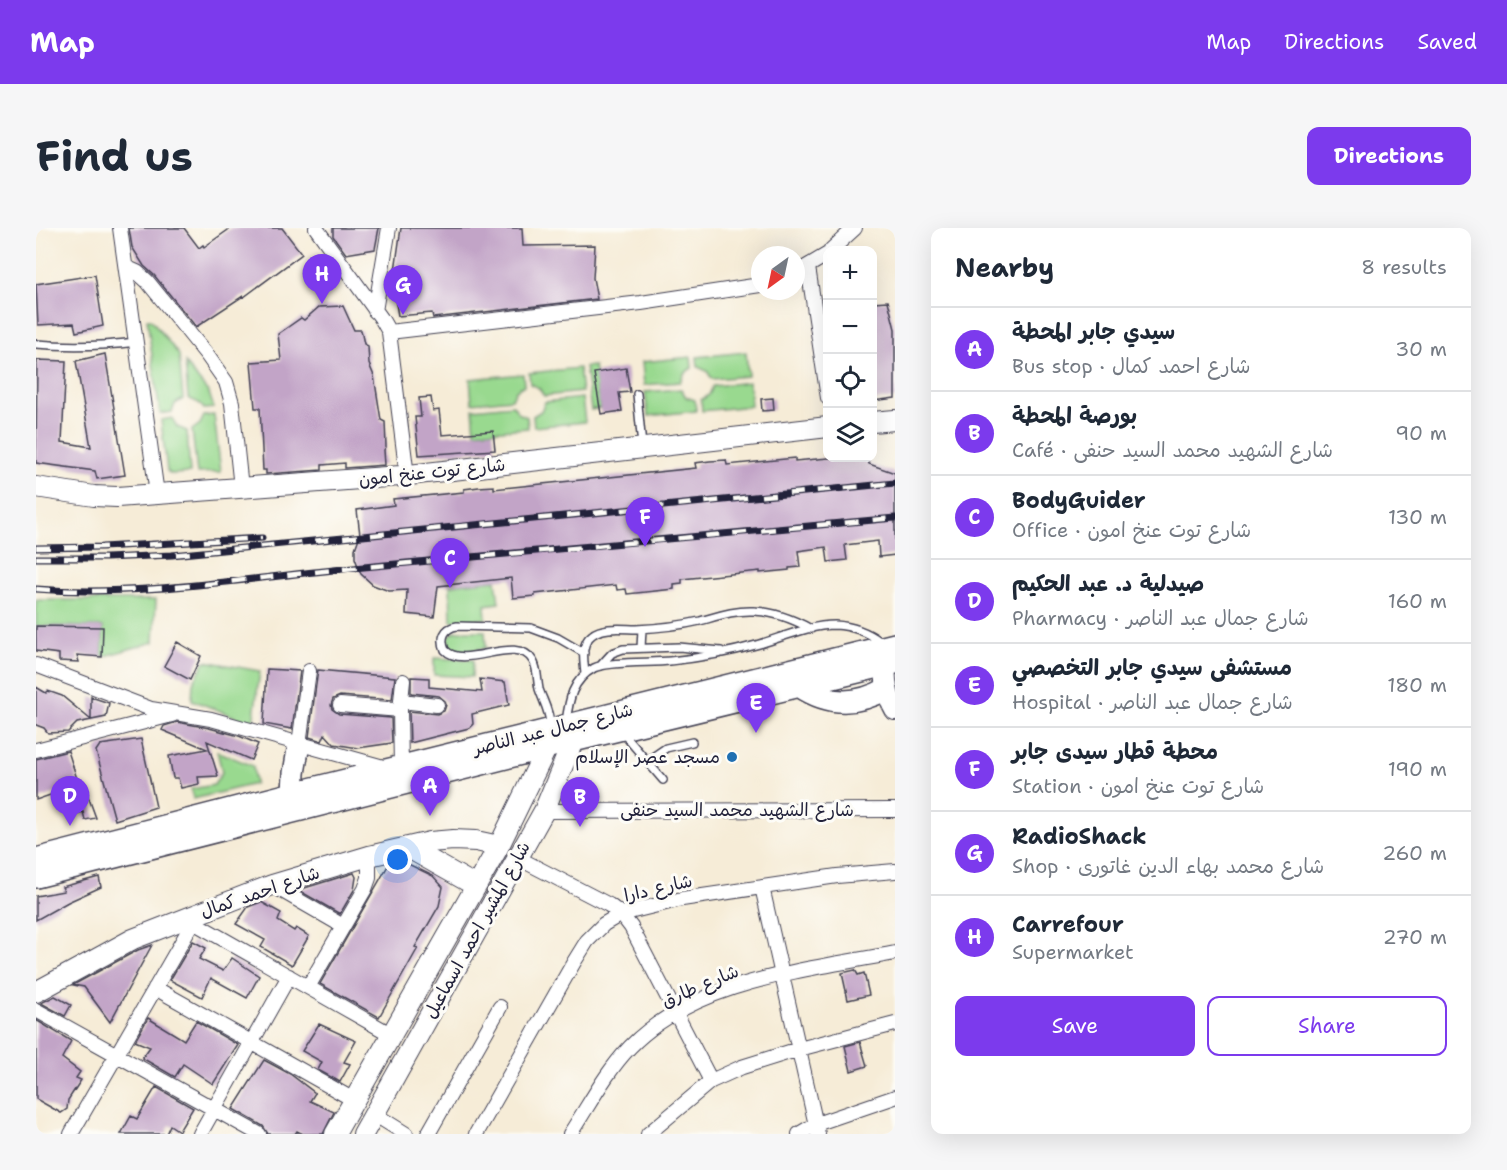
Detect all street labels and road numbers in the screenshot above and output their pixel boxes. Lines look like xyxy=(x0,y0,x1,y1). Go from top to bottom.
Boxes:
street label: شارع توت عنخ امون xyxy=(358,452,506,492)
street label: شارع جمال عبد الناصر xyxy=(469,697,636,761)
street label: شارع الشهيد محمد السيد حنفى xyxy=(620,798,854,822)
street label: شارع المشير احمد اسماعيل xyxy=(418,837,536,1023)
street label: شارع احمد كمال xyxy=(197,860,323,924)
street label: شارع دارا xyxy=(621,868,695,908)
street label: شارع طارق xyxy=(658,959,742,1013)

